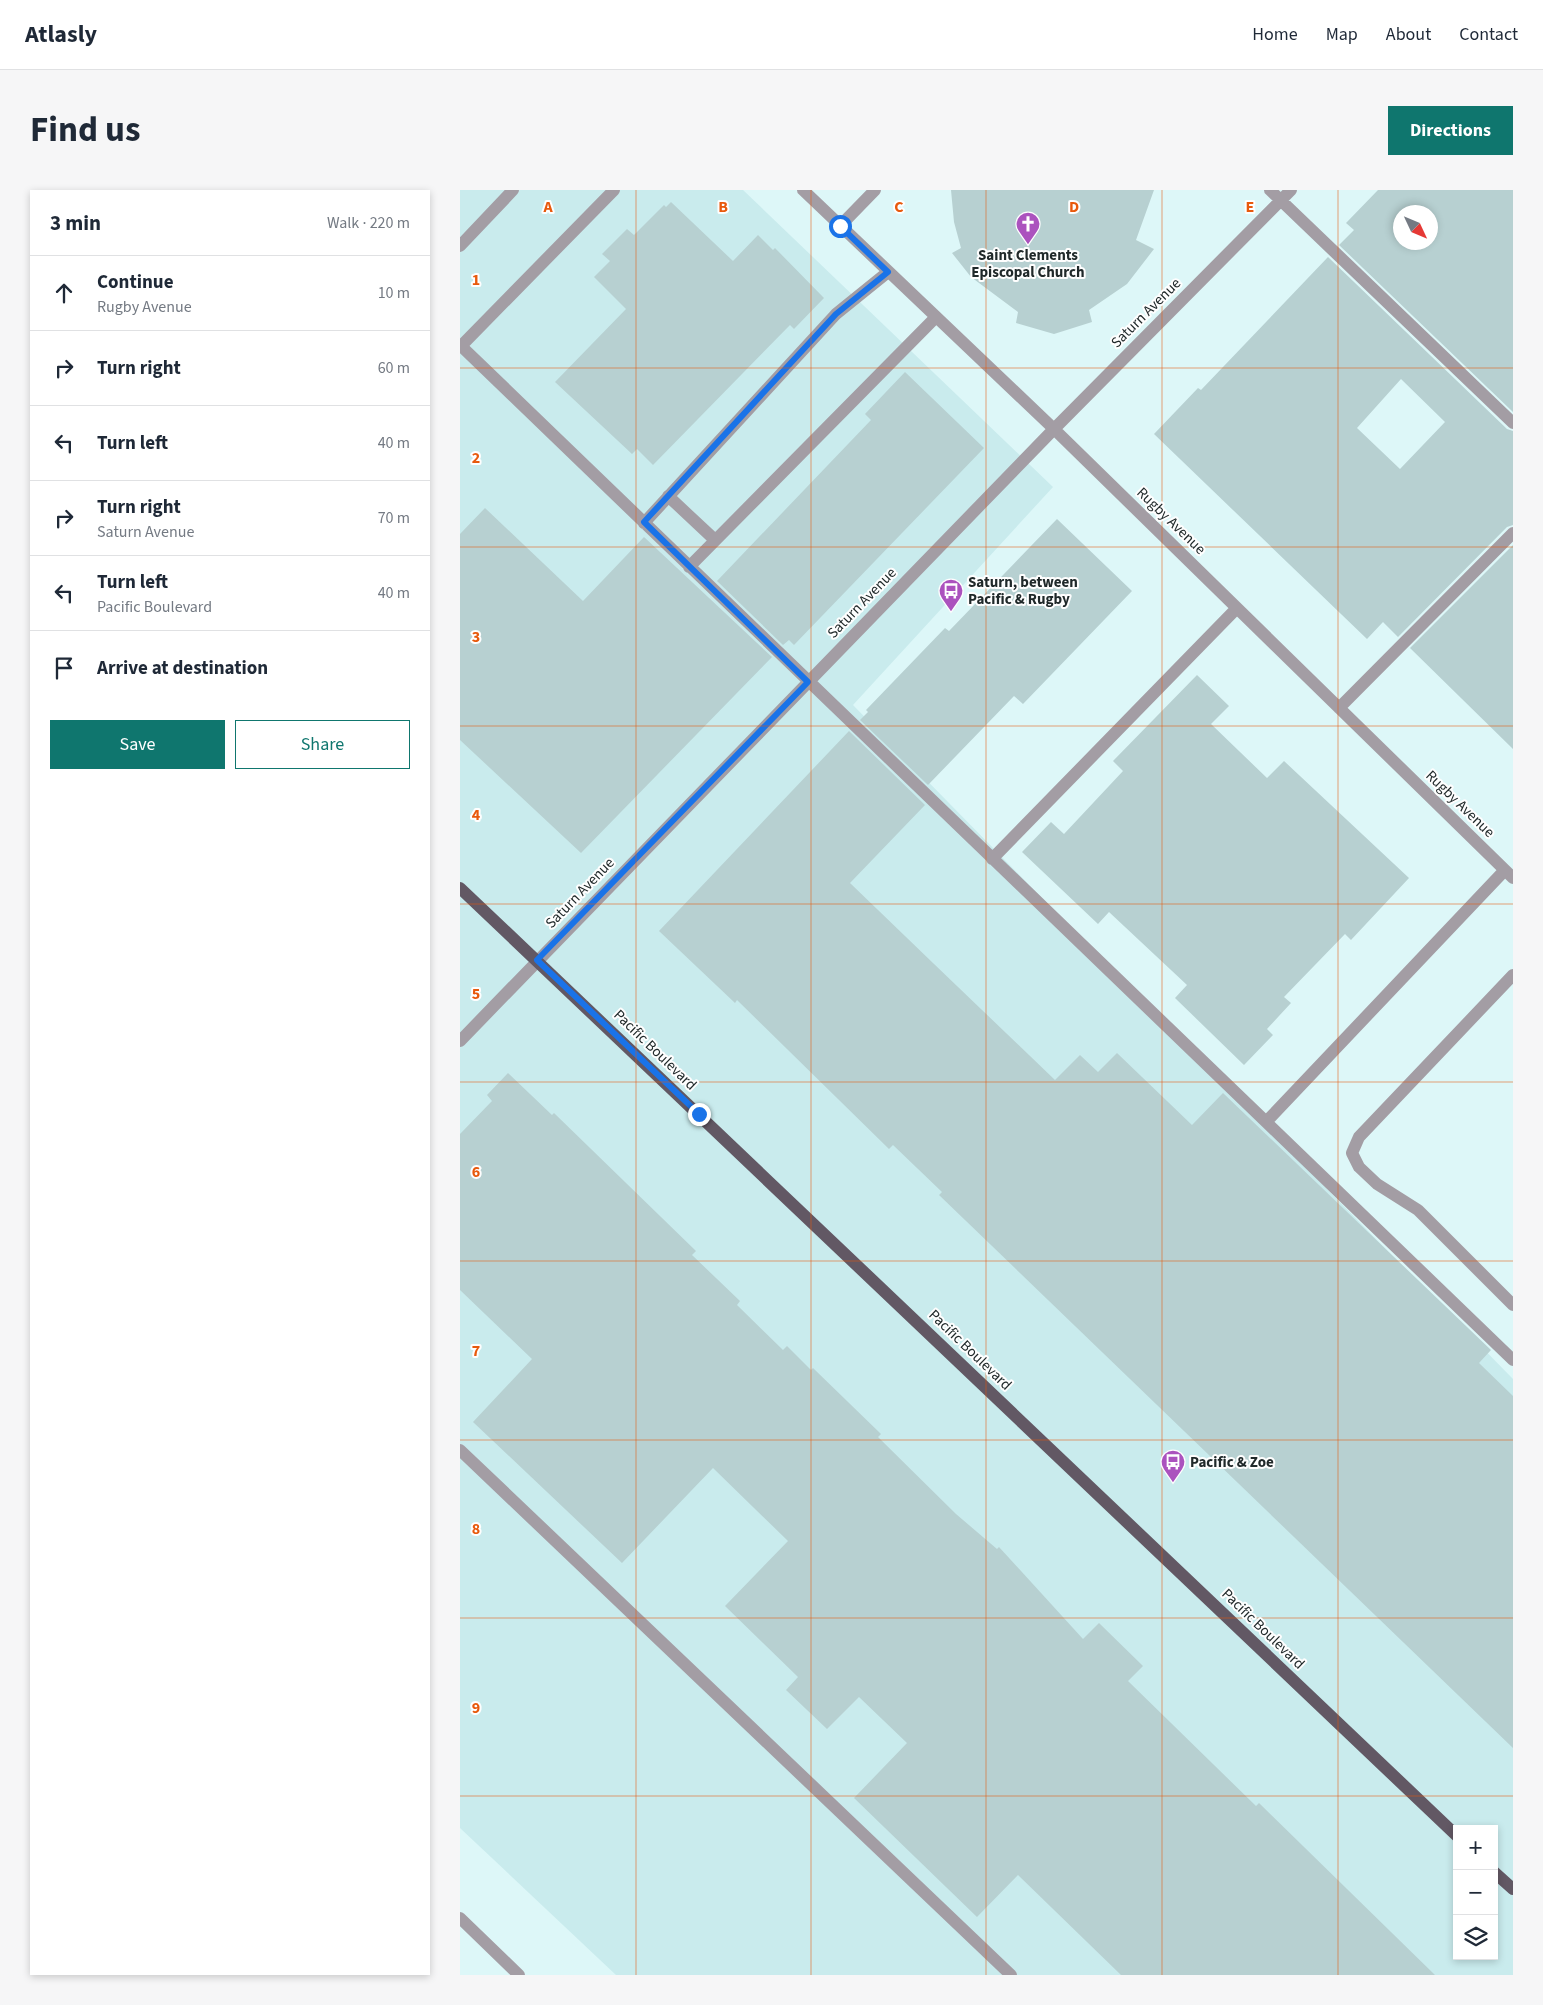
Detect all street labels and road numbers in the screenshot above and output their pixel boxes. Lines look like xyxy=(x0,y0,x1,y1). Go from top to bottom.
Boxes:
street label: Saturn Avenue xyxy=(1106,273,1186,353)
street label: Rugby Avenue xyxy=(1132,483,1210,559)
street label: Saturn Avenue xyxy=(823,563,901,643)
street label: Rugby Avenue xyxy=(1421,766,1499,842)
street label: Saturn Avenue xyxy=(541,853,619,933)
street label: Pacific Boulevard xyxy=(609,1005,701,1095)
street label: Pacific Boulevard xyxy=(924,1305,1016,1395)
street label: Pacific Boulevard xyxy=(1217,1584,1309,1674)

